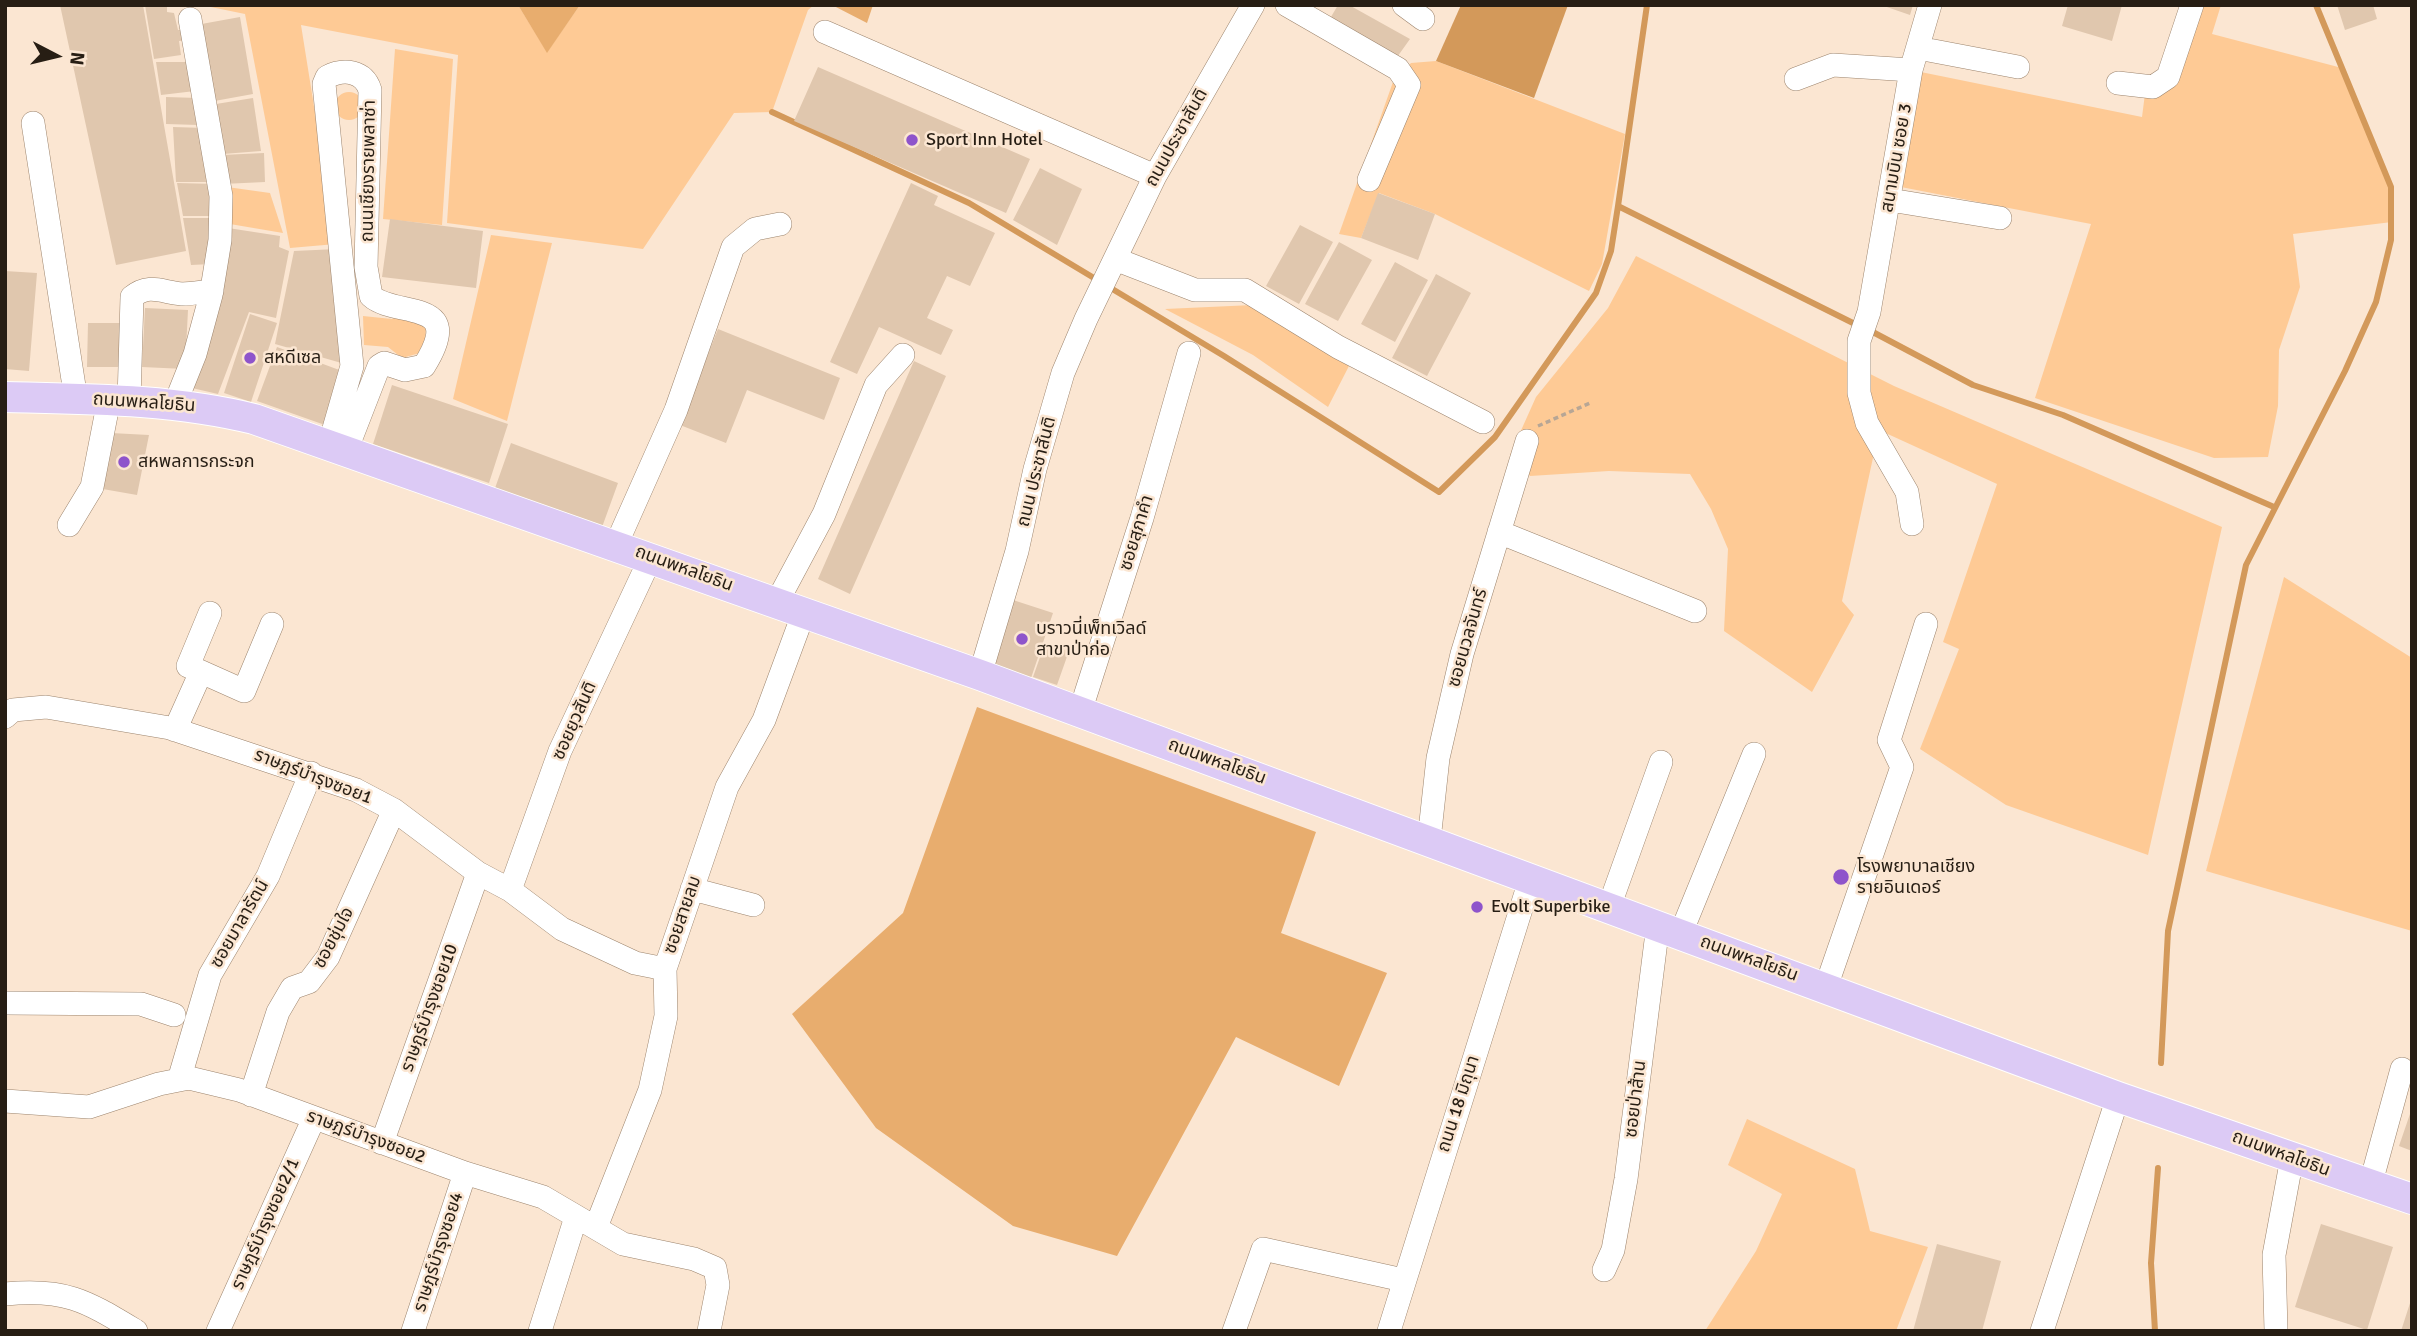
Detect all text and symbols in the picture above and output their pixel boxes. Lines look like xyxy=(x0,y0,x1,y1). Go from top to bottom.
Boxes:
north arrow xyxy=(21,21,91,91)
text: N xyxy=(64,51,90,67)
street label: ถนนประชาสันติ xyxy=(1141,85,1213,191)
street label: ถนนเชียงรายพลาซ่า xyxy=(357,100,381,242)
street label: สนามบิน ซอย 3 xyxy=(1877,102,1917,214)
place label: Sport Inn Hotel xyxy=(926,129,1043,151)
marker: Sport Inn Hotel xyxy=(904,132,920,148)
place label: สหดีเซล xyxy=(264,347,321,369)
marker: สหดีเซล xyxy=(242,350,258,366)
street label: ถนนพหลโยธิน xyxy=(92,389,196,417)
street label: ถนน ประชาสันติ xyxy=(1013,415,1061,529)
place label: สหพลการกระจก xyxy=(138,451,255,473)
marker: สหพลการกระจก xyxy=(116,454,132,470)
street label: ซอยสุภาคำ xyxy=(1115,493,1159,573)
street label: ถนนพหลโยธิน xyxy=(632,541,736,597)
street label: ซอยนวลจันทร์ xyxy=(1444,586,1492,690)
place label: บราวนี่เพ็ทเวิลด์ สาขาป่าก่อ xyxy=(1036,618,1147,660)
marker: บราวนี่เพ็ทเวิลด์ สาขาป่าก่อ xyxy=(1014,631,1030,647)
street label: ซอยยุวสันติ xyxy=(548,679,602,763)
street label: ถนนพหลโยธิน xyxy=(1165,734,1269,790)
street label: ราษฎร์บำรุงซอย1 xyxy=(251,745,375,809)
place label: โรงพยาบาลเชียง รายอินเดอร์ xyxy=(1857,856,1975,898)
marker: โรงพยาบาลเชียง รายอินเดอร์ xyxy=(1831,867,1851,887)
street label: ซอยสายลม xyxy=(660,873,706,957)
street label: ซอยมาลารัตน์ xyxy=(206,876,274,972)
place label: Evolt Superbike xyxy=(1491,896,1611,918)
marker: Evolt Superbike xyxy=(1469,899,1485,915)
street label: ซอยชุ่มใจ xyxy=(309,904,359,972)
street label: ถนนพหลโยธิน xyxy=(1697,931,1801,987)
street label: ราษฎร์บำรุงซอย10 xyxy=(397,941,463,1075)
street label: ถนน 18 มิถุนา xyxy=(1433,1053,1485,1155)
street label: ซอยป่าส้าน xyxy=(1621,1059,1651,1139)
street label: ราษฎร์บำรุงซอย2 xyxy=(304,1106,428,1168)
street label: ถนนพหลโยธิน xyxy=(2229,1126,2333,1182)
street label: ราษฎร์บำรุงซอย2/1 xyxy=(227,1155,305,1293)
street label: ราษฎร์บำรุงซอย4 xyxy=(409,1189,469,1315)

